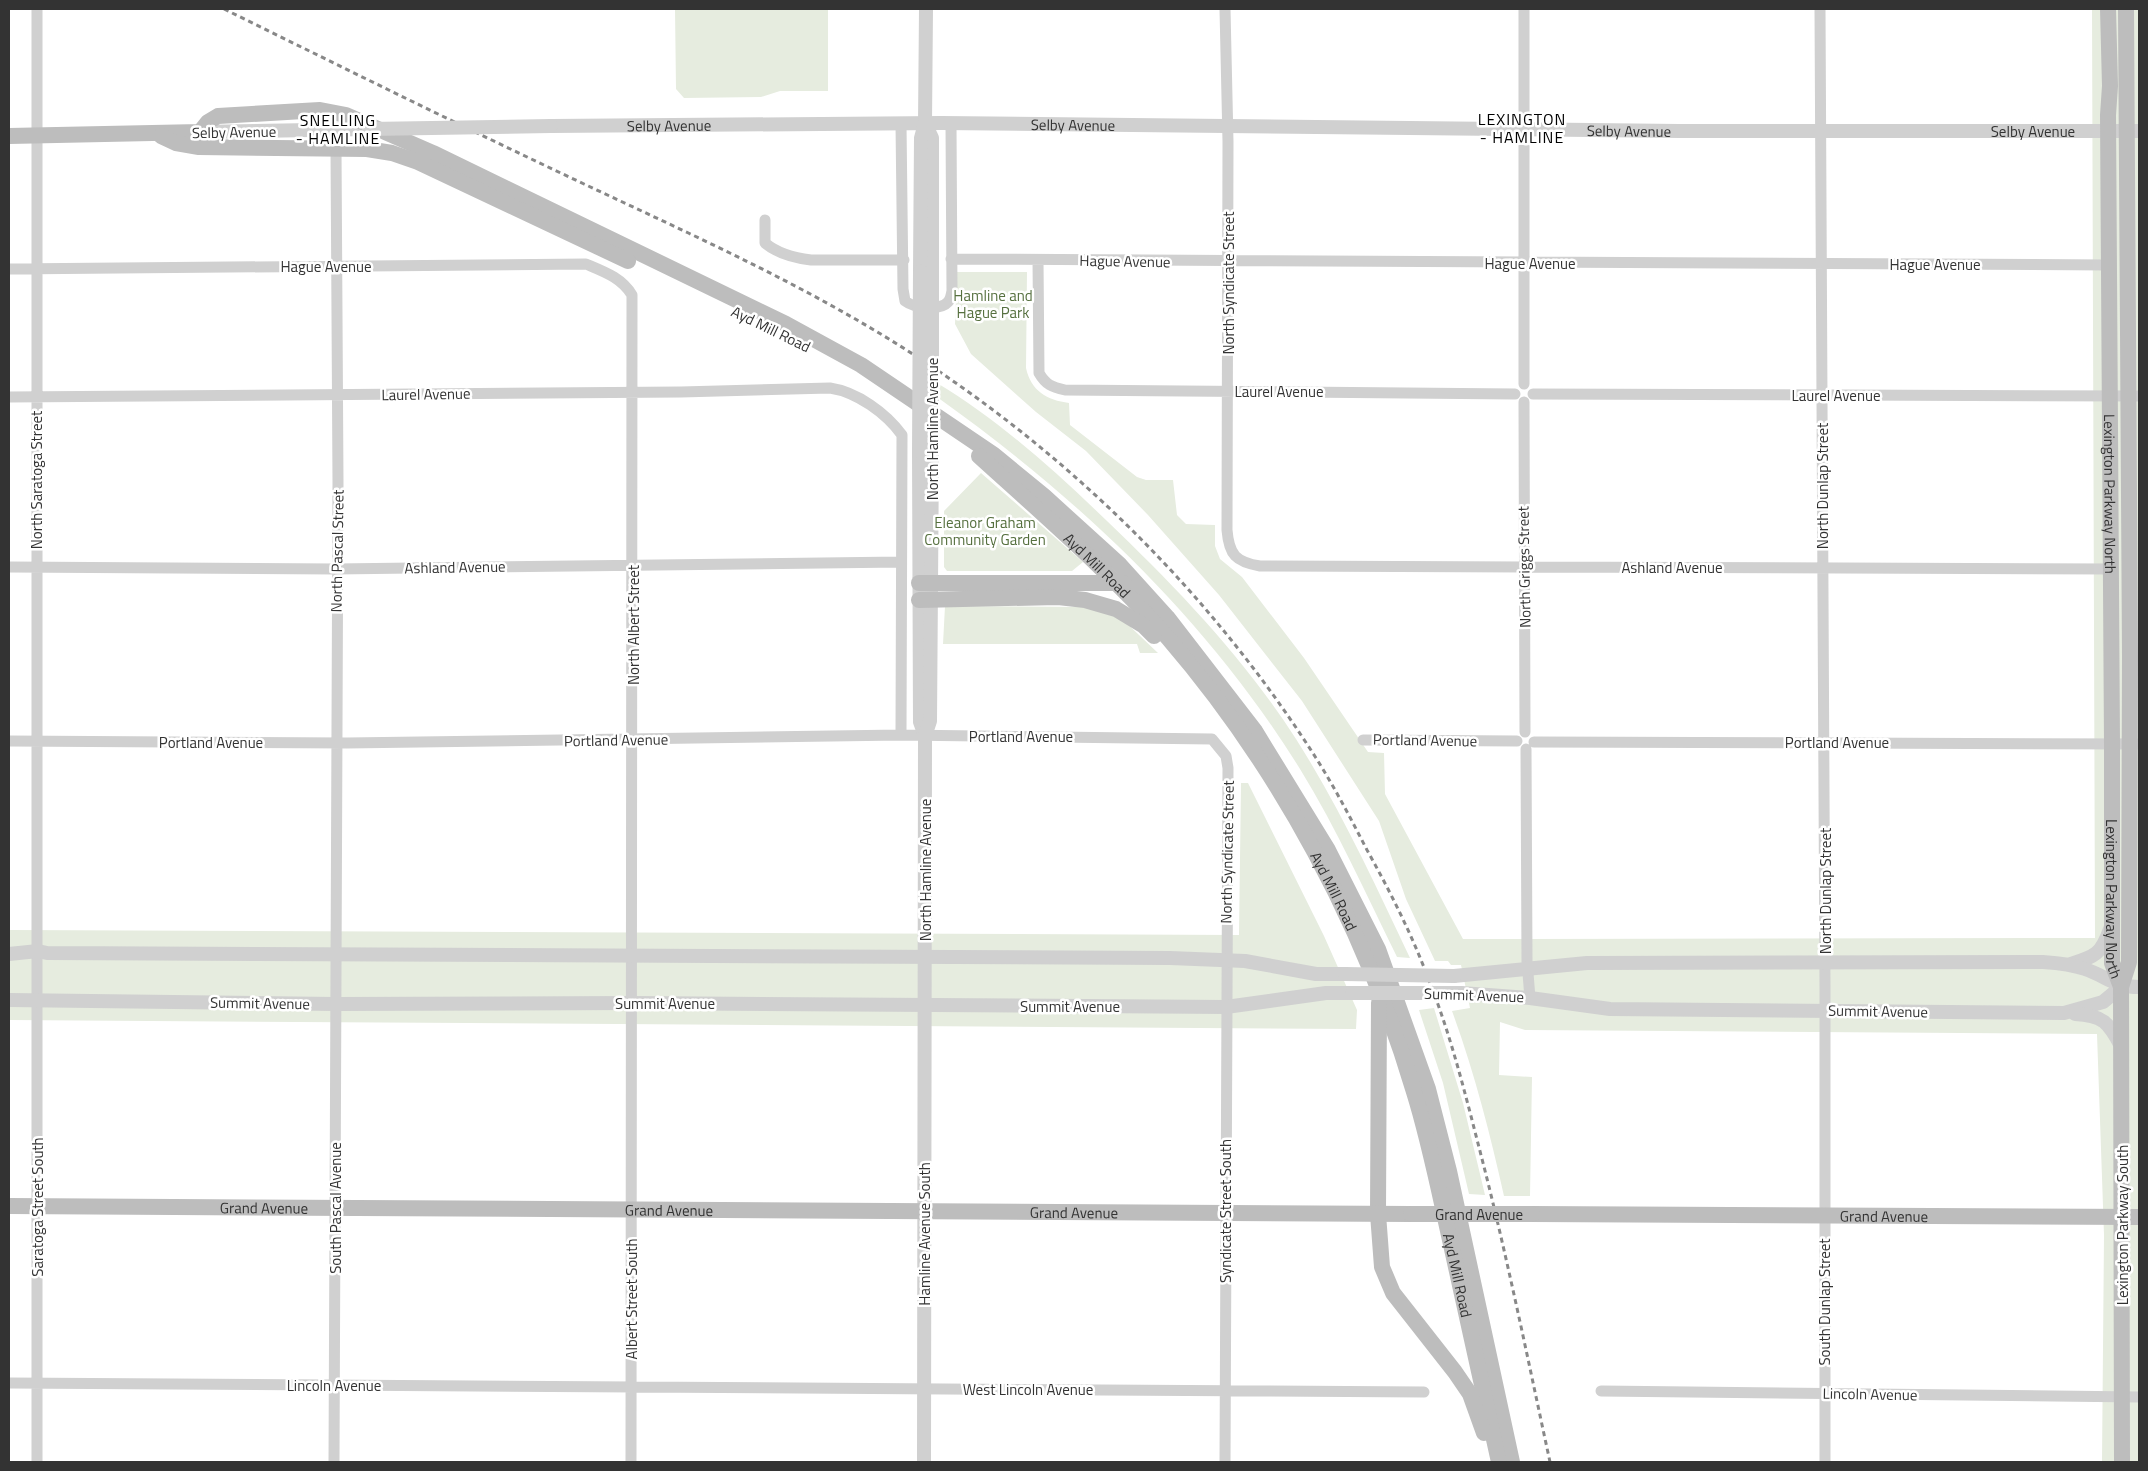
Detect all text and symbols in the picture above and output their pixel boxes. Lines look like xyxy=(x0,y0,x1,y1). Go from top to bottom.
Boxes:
district label: LEXINGTON - HAMLINE xyxy=(1478,107,1566,149)
district label: SNELLING - HAMLINE xyxy=(296,108,380,150)
street label: Selby Avenue xyxy=(1031,112,1115,136)
street label: Selby Avenue xyxy=(627,113,711,137)
street label: Selby Avenue xyxy=(1587,119,1671,142)
street label: Selby Avenue xyxy=(192,120,276,144)
street label: Selby Avenue xyxy=(1991,120,2075,143)
street label: North Syndicate Street xyxy=(1217,211,1240,355)
street label: Hague Avenue xyxy=(1079,249,1171,273)
street label: Hague Avenue xyxy=(1484,252,1576,275)
street label: Hague Avenue xyxy=(1889,253,1981,276)
street label: Hague Avenue xyxy=(280,255,372,278)
park label: Hamline and Hague Park xyxy=(953,284,1033,324)
street label: Ayd Mill Road xyxy=(727,300,815,358)
street label: North Hamline Avenue xyxy=(921,358,944,500)
street label: Laurel Avenue xyxy=(1235,380,1323,403)
street label: Laurel Avenue xyxy=(381,382,471,406)
street label: Laurel Avenue xyxy=(1792,384,1880,407)
street label: North Saratoga Street xyxy=(25,410,48,549)
street label: Lexington Parkway North xyxy=(2098,414,2122,574)
street label: North Dunlap Street xyxy=(1811,422,1834,549)
street label: North Pascal Street xyxy=(324,489,350,612)
street label: North Griggs Street xyxy=(1511,505,1537,628)
park label: Eleanor Graham Community Garden xyxy=(924,511,1046,551)
street label: Ayd Mill Road xyxy=(1059,527,1136,603)
street label: Ashland Avenue xyxy=(404,555,506,579)
street label: Ashland Avenue xyxy=(1621,556,1723,579)
street label: North Albert Street xyxy=(622,564,645,685)
street label: Portland Avenue xyxy=(969,725,1073,748)
street label: Portland Avenue xyxy=(564,728,668,752)
street label: Portland Avenue xyxy=(1373,728,1477,752)
street label: Portland Avenue xyxy=(159,731,263,754)
street label: Portland Avenue xyxy=(1785,731,1889,754)
street label: North Syndicate Street xyxy=(1214,780,1240,924)
street label: North Hamline Avenue xyxy=(914,799,937,941)
street label: Lexington Parkway North xyxy=(2101,819,2128,982)
street label: North Dunlap Street xyxy=(1814,827,1837,954)
street label: Ayd Mill Road xyxy=(1305,847,1364,934)
street label: Summit Avenue xyxy=(1424,982,1524,1008)
street label: Summit Avenue xyxy=(210,991,310,1015)
street label: Summit Avenue xyxy=(615,992,715,1015)
street label: Summit Avenue xyxy=(1020,995,1120,1018)
street label: Summit Avenue xyxy=(1828,999,1928,1023)
street label: Saratoga Street South xyxy=(26,1137,49,1277)
street label: Syndicate Street South xyxy=(1214,1139,1237,1283)
street label: South Pascal Avenue xyxy=(324,1142,347,1274)
street label: Lexington Parkway South xyxy=(2111,1145,2134,1305)
street label: Hamline Avenue South xyxy=(913,1162,936,1306)
street label: Grand Avenue xyxy=(220,1196,308,1219)
street label: Grand Avenue xyxy=(625,1198,713,1222)
street label: Grand Avenue xyxy=(1030,1200,1118,1224)
street label: Grand Avenue xyxy=(1435,1203,1523,1226)
street label: Grand Avenue xyxy=(1840,1204,1928,1227)
street label: Ayd Mill Road xyxy=(1437,1231,1479,1319)
street label: South Dunlap Street xyxy=(1813,1238,1836,1366)
street label: Albert Street South xyxy=(620,1239,643,1359)
street label: Lincoln Avenue xyxy=(287,1374,381,1397)
street label: West Lincoln Avenue xyxy=(963,1378,1093,1401)
street label: Lincoln Avenue xyxy=(1822,1382,1918,1406)

